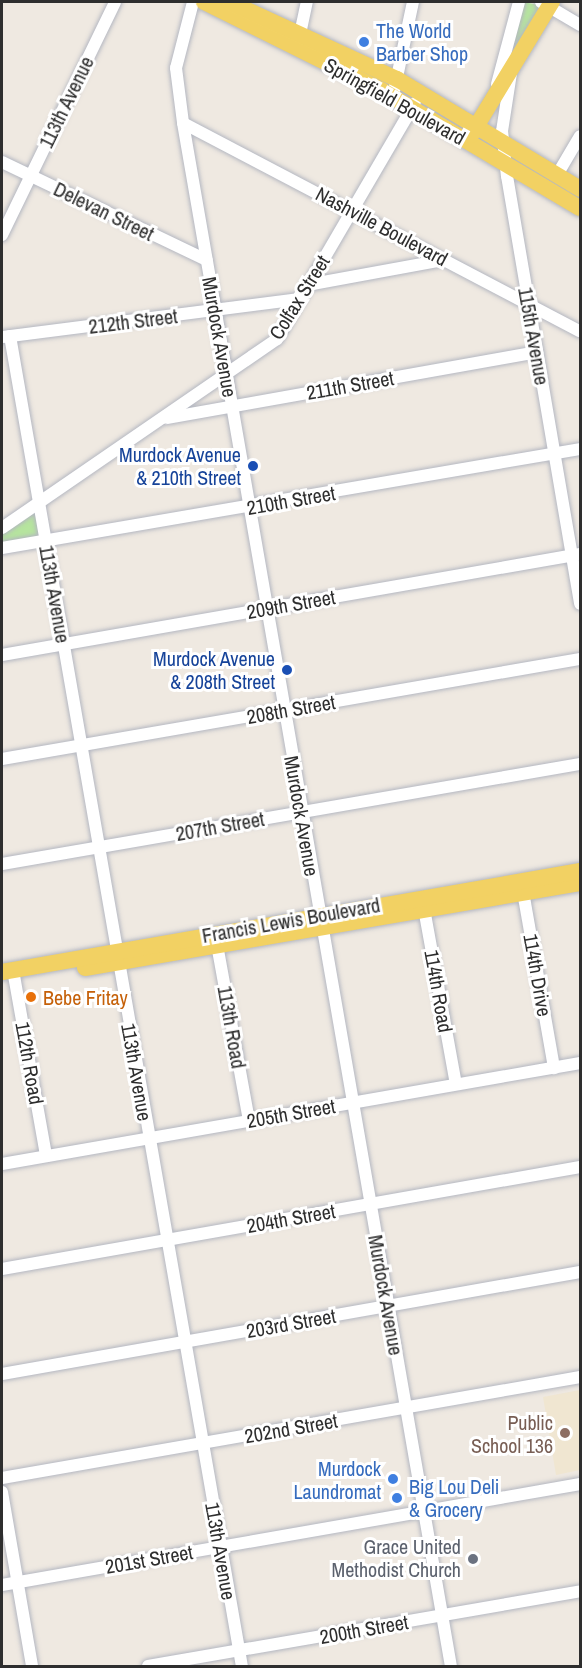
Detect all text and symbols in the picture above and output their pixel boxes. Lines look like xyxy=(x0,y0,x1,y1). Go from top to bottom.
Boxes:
place label: The World Barber Shop xyxy=(376,19,468,66)
marker: The World Barber Shop xyxy=(357,35,371,49)
street label: 113th Avenue xyxy=(33,52,99,152)
street label: Springfield Boulevard xyxy=(320,52,470,150)
street label: Delevan Street xyxy=(50,176,158,246)
street label: Nashville Boulevard xyxy=(312,181,452,271)
street label: Colfax Street xyxy=(264,250,334,344)
street label: Murdock Avenue xyxy=(198,274,242,400)
street label: 115th Avenue xyxy=(514,285,554,387)
street label: 212th Street xyxy=(87,304,179,338)
street label: 211th Street xyxy=(305,366,395,404)
place label: Murdock Avenue & 210th Street xyxy=(118,442,241,489)
marker: Murdock Avenue & 210th Street xyxy=(246,459,260,473)
street label: 210th Street xyxy=(245,480,337,520)
street label: 113th Avenue xyxy=(35,543,75,645)
street label: 209th Street xyxy=(245,584,337,624)
place label: Murdock Avenue & 208th Street xyxy=(152,646,275,693)
marker: Murdock Avenue & 208th Street xyxy=(280,663,294,677)
street label: 208th Street xyxy=(245,689,337,729)
street label: Murdock Avenue xyxy=(280,753,324,879)
street label: 207th Street xyxy=(174,806,266,846)
street label: Francis Lewis Boulevard xyxy=(200,893,382,947)
street label: 114th Drive xyxy=(519,932,557,1018)
street label: 114th Road xyxy=(420,948,458,1034)
street label: 113th Road xyxy=(213,984,251,1070)
place label: Bebe Fritay xyxy=(43,985,128,1009)
marker: Bebe Fritay xyxy=(24,990,38,1004)
street label: 112th Road xyxy=(11,1020,49,1106)
street label: 113th Avenue xyxy=(117,1021,157,1123)
street label: 205th Street xyxy=(245,1093,337,1133)
street label: 204th Street xyxy=(245,1198,337,1238)
street label: Murdock Avenue xyxy=(364,1232,408,1358)
street label: 203rd Street xyxy=(244,1303,338,1343)
street label: 202nd Street xyxy=(243,1408,339,1448)
place label: Public School 136 xyxy=(471,1410,553,1457)
marker: Public School 136 xyxy=(558,1426,572,1440)
place label: Murdock Laundromat xyxy=(293,1456,381,1503)
marker: Murdock Laundromat xyxy=(386,1472,400,1486)
place label: Big Lou Deli & Grocery xyxy=(409,1474,499,1521)
marker: Big Lou Deli & Grocery xyxy=(390,1491,404,1505)
street label: 113th Avenue xyxy=(201,1500,241,1602)
place label: Grace United Methodist Church xyxy=(332,1535,461,1582)
street label: 201st Street xyxy=(103,1540,195,1578)
marker: Grace United Methodist Church xyxy=(466,1552,480,1566)
street label: 200th Street xyxy=(318,1609,410,1649)

